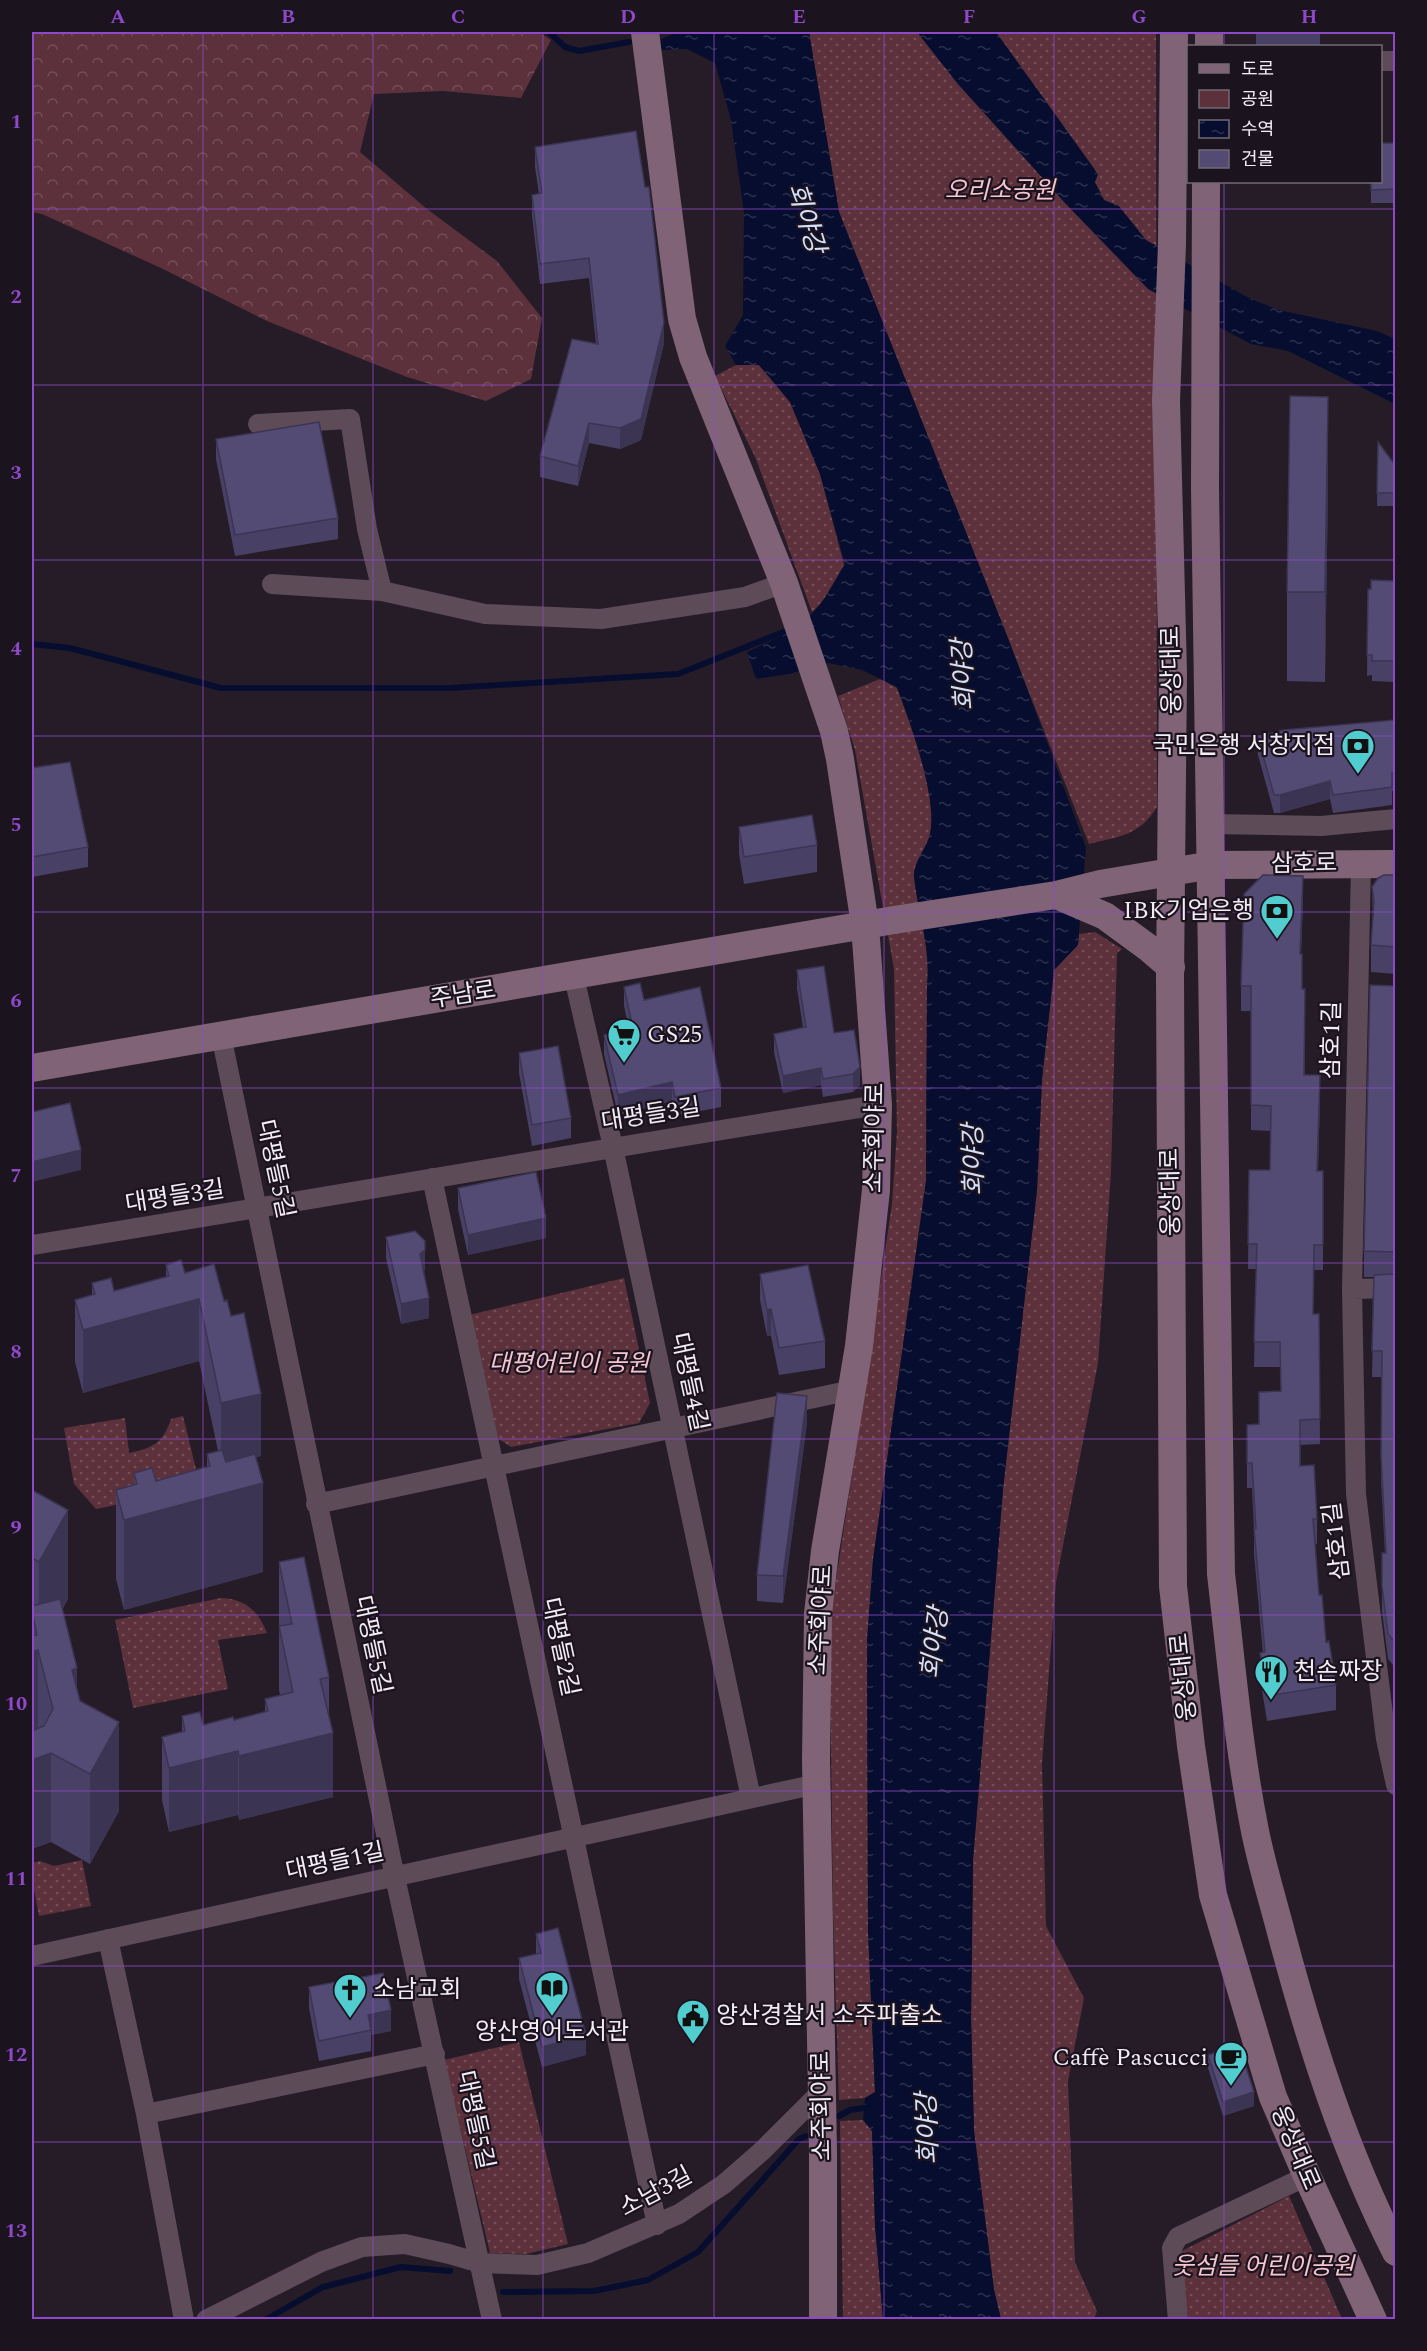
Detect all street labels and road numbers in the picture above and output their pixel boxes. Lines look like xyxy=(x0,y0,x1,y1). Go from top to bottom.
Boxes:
street label: 웅상대로 xyxy=(1153,626,1191,714)
street label: 삼호로 xyxy=(1271,845,1337,883)
street label: 주남로 xyxy=(427,972,499,1018)
street label: 삼호1길 xyxy=(1313,1001,1351,1079)
street label: 소주회야로 xyxy=(856,1082,894,1194)
street label: 대평들3길 xyxy=(599,1089,703,1141)
street label: 대평들5길 xyxy=(247,1116,303,1222)
street label: 웅상대로 xyxy=(1152,1148,1190,1236)
street label: 대평들3길 xyxy=(123,1171,227,1223)
street label: 대평들4길 xyxy=(661,1329,717,1435)
street label: 삼호1길 xyxy=(1314,1500,1360,1582)
street label: 소주회야로 xyxy=(800,1564,842,1676)
street label: 대평들5길 xyxy=(344,1592,400,1698)
street label: 대평들2길 xyxy=(532,1594,588,1700)
street label: 웅상대로 xyxy=(1161,1631,1207,1723)
street label: 대평들1길 xyxy=(282,1834,388,1890)
street label: 소주회야로 xyxy=(803,2050,841,2162)
street label: 대평들5길 xyxy=(447,2067,503,2173)
street label: 웅상대로 xyxy=(1261,2100,1329,2196)
street label: 소남3길 xyxy=(613,2158,699,2226)

